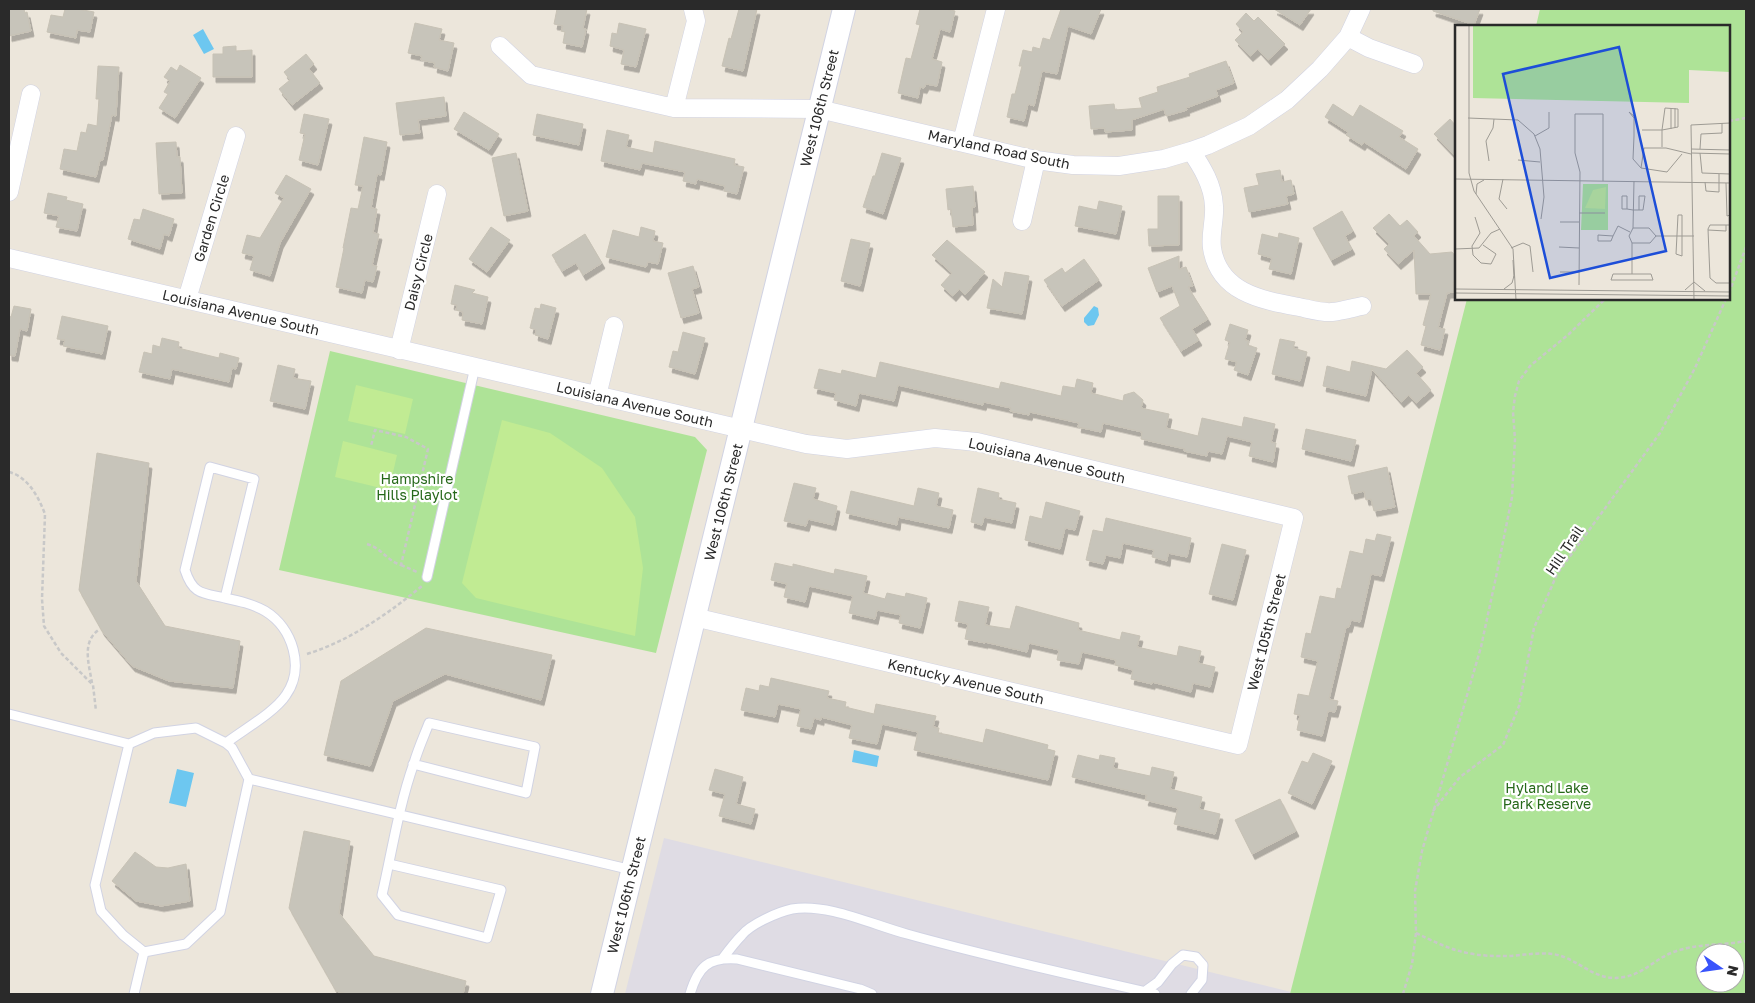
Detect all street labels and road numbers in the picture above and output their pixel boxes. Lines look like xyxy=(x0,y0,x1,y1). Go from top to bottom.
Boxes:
street label: West 106th Street xyxy=(796,47,842,169)
street label: Maryland Road South xyxy=(927,126,1071,172)
street label: Garden Circle xyxy=(190,172,232,264)
street label: Daisy Circle xyxy=(400,232,436,312)
street label: Louisiana Avenue South xyxy=(161,286,321,338)
street label: Louisiana Avenue South xyxy=(555,378,715,430)
street label: Louisiana Avenue South xyxy=(967,434,1127,486)
street label: West 106th Street xyxy=(700,441,746,563)
street label: Hill Trail xyxy=(1541,522,1587,578)
street label: West 105th Street xyxy=(1243,572,1289,692)
street label: Kentucky Avenue South xyxy=(886,655,1046,707)
street label: West 106th Street xyxy=(603,834,649,956)

